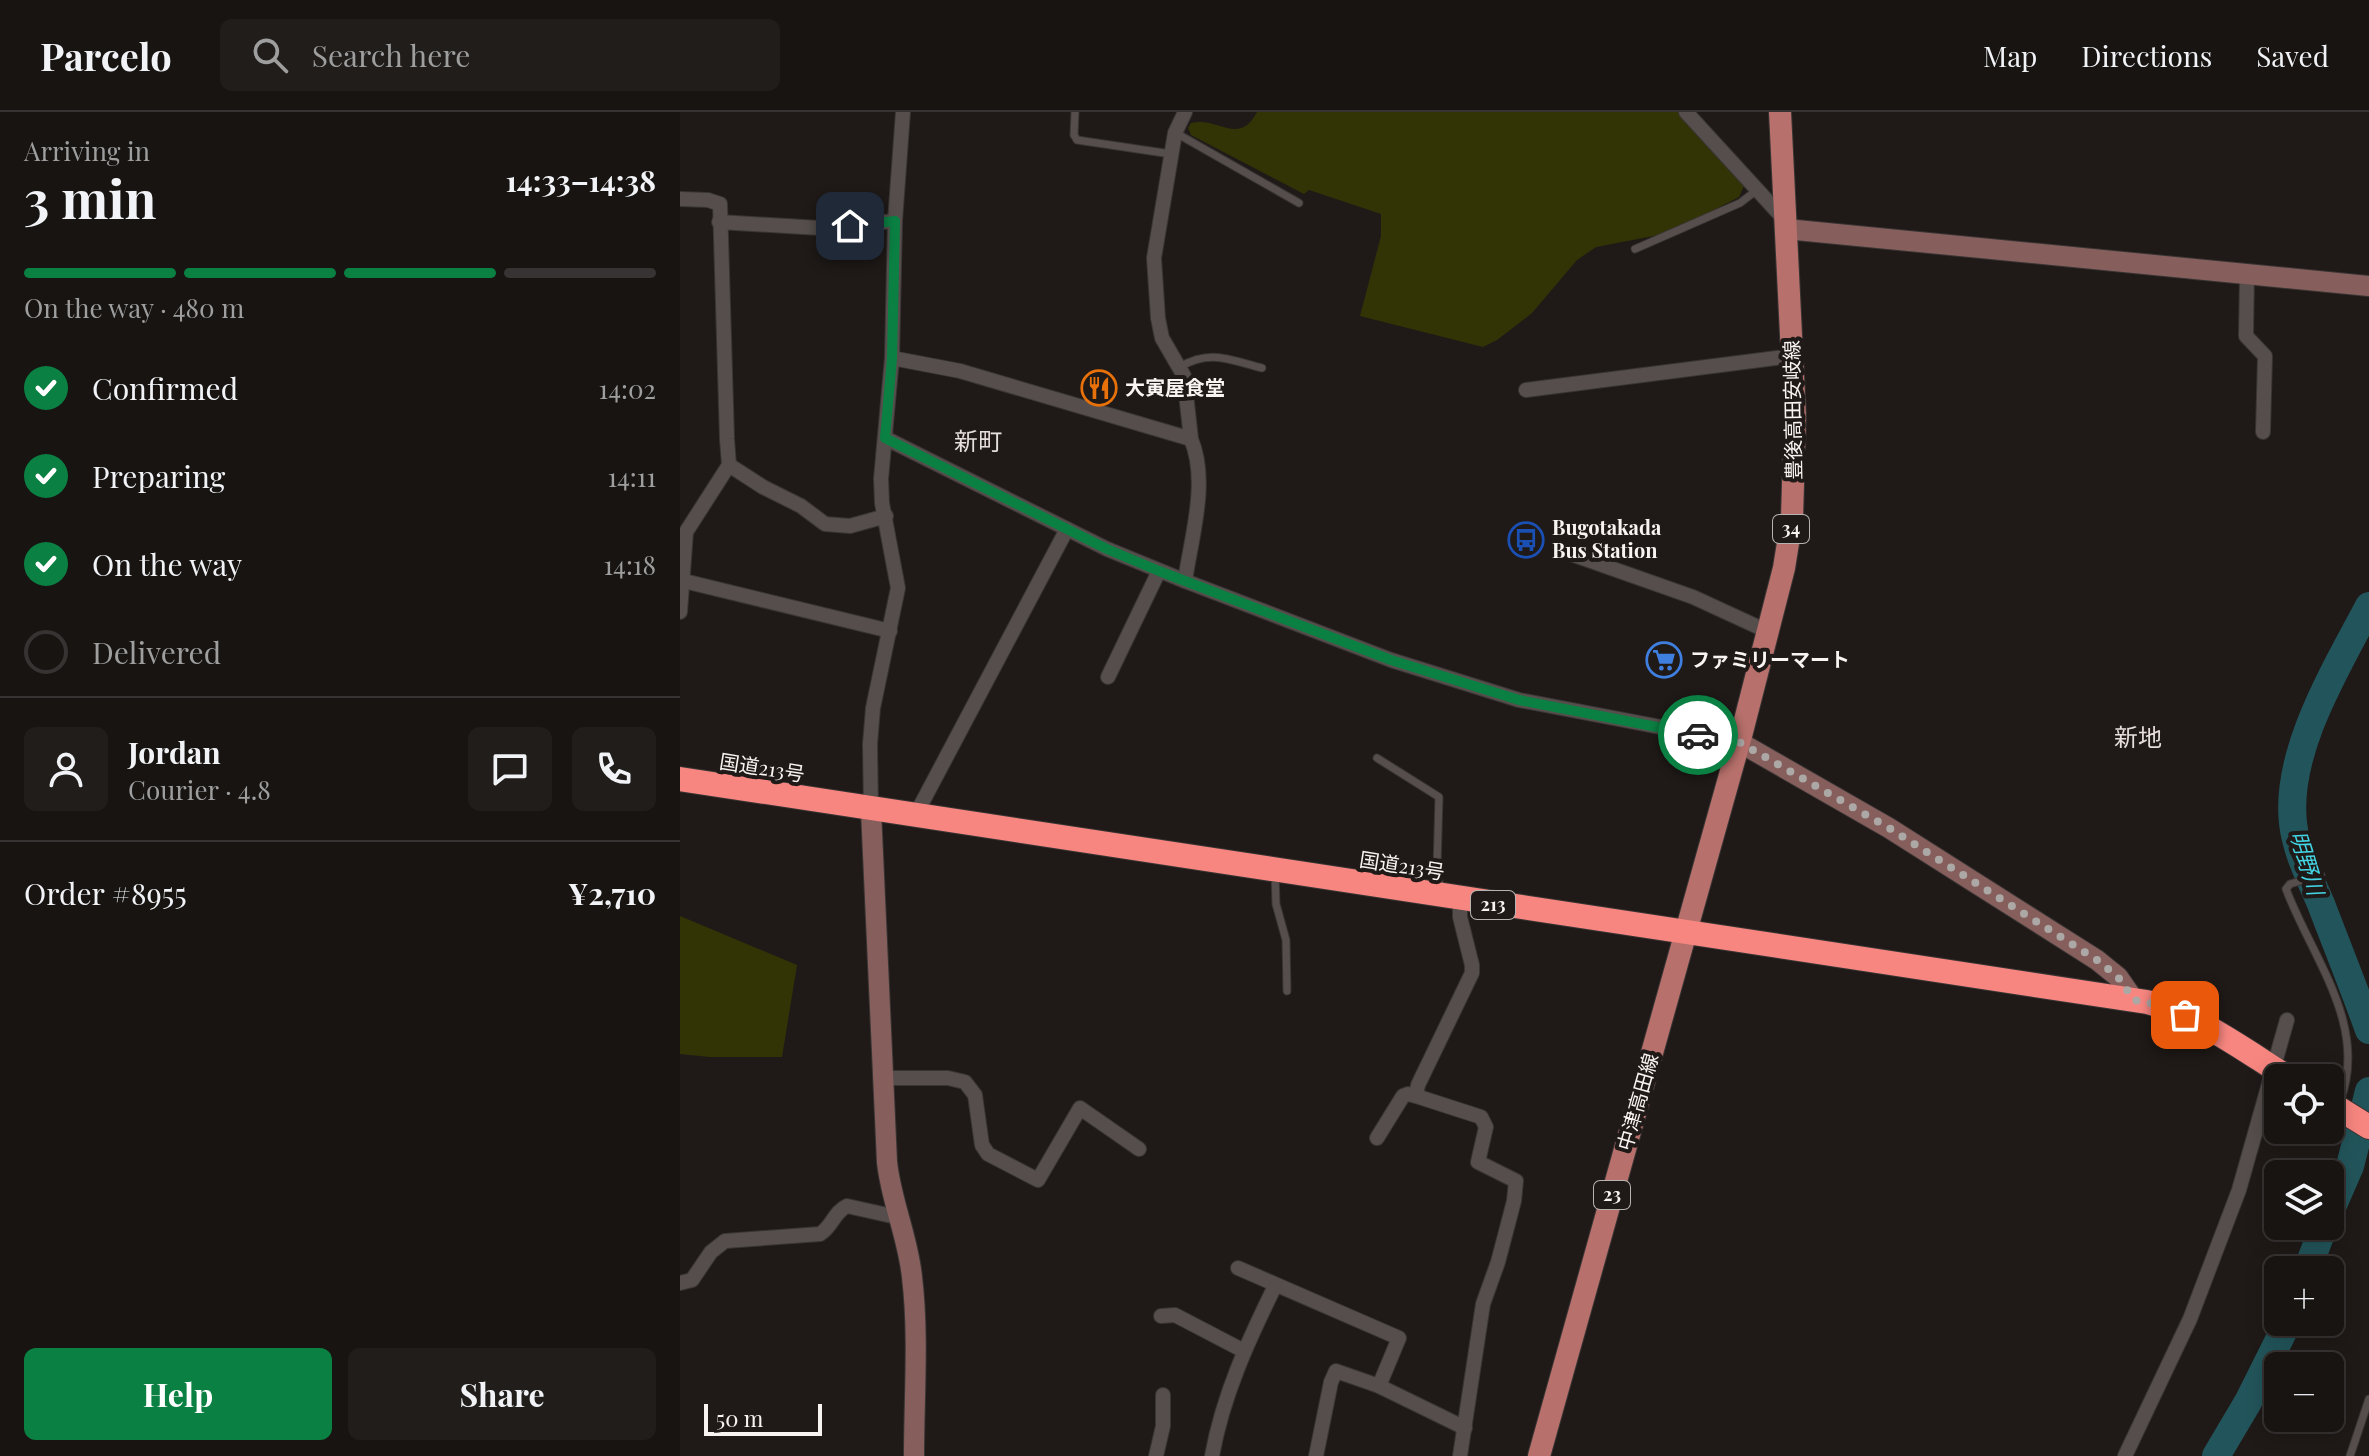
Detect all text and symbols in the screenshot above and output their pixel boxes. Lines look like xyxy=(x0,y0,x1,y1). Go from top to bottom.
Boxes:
search box xyxy=(220,19,780,91)
text: Parcelo xyxy=(40,30,172,81)
icon: search xyxy=(248,33,292,77)
text: Search here xyxy=(312,35,470,75)
text: Map xyxy=(1983,37,2037,74)
text: Directions xyxy=(2081,37,2212,74)
text: Saved xyxy=(2256,37,2329,74)
text: Arriving in xyxy=(24,133,150,168)
text: 14:33–14:38 xyxy=(505,160,656,200)
text: 3 min xyxy=(24,163,157,232)
pin xyxy=(816,192,884,260)
icon: home xyxy=(828,204,872,248)
text: On the way · 480 m xyxy=(24,290,244,325)
street label: 豊後高田安岐線 xyxy=(1777,340,1806,480)
icon: check xyxy=(24,366,68,410)
text: Confirmed xyxy=(92,368,238,408)
restaurant icon: 大寅屋食堂 xyxy=(1080,369,1118,407)
text: 14:02 xyxy=(599,371,656,406)
place label: 大寅屋食堂 xyxy=(1125,373,1225,400)
district label: 新町 xyxy=(954,424,1002,456)
icon: check xyxy=(24,454,68,498)
text: Preparing xyxy=(92,456,225,496)
text: 14:11 xyxy=(607,459,656,494)
place label: Bugotakada Bus Station xyxy=(1552,513,1662,563)
road number: 34 xyxy=(1773,515,1809,543)
bus stop icon: Bugotakada Bus Station xyxy=(1507,521,1545,559)
icon: check xyxy=(24,542,68,586)
text: On the way xyxy=(92,544,242,584)
text: 14:18 xyxy=(603,547,656,582)
text: Delivered xyxy=(92,632,221,672)
supermarket icon: ファミリーマート xyxy=(1645,641,1683,679)
place label: ファミリーマート xyxy=(1690,645,1850,672)
courier xyxy=(1658,695,1738,775)
icon: car xyxy=(1676,713,1720,757)
district label: 新地 xyxy=(2114,720,2162,752)
button: person xyxy=(24,727,108,811)
button: chat xyxy=(468,727,552,811)
button: phone xyxy=(572,727,656,811)
text: Jordan xyxy=(128,732,221,772)
street label: 国道213号 xyxy=(718,746,807,787)
text: Courier · 4.8 xyxy=(128,772,271,807)
water label: 明野川 xyxy=(2284,827,2333,901)
street label: 国道213号 xyxy=(1358,844,1447,885)
text: Order #8955 xyxy=(24,873,187,913)
text: ¥2,710 xyxy=(568,873,656,913)
road number: 213 xyxy=(1471,891,1515,919)
pin xyxy=(2151,981,2219,1049)
icon: bag xyxy=(2163,993,2207,1037)
street label: 中津高田線 xyxy=(1610,1050,1663,1153)
map controls xyxy=(2264,1064,2344,1432)
button: locate xyxy=(2264,1064,2344,1144)
button: layers xyxy=(2264,1160,2344,1240)
road number: 23 xyxy=(1594,1181,1630,1209)
button: + xyxy=(2264,1256,2344,1336)
button: Help xyxy=(24,1348,332,1440)
button: Share xyxy=(348,1348,656,1440)
button: − xyxy=(2264,1352,2344,1432)
scale bar xyxy=(704,1400,822,1436)
text: 50 m xyxy=(716,1403,763,1433)

